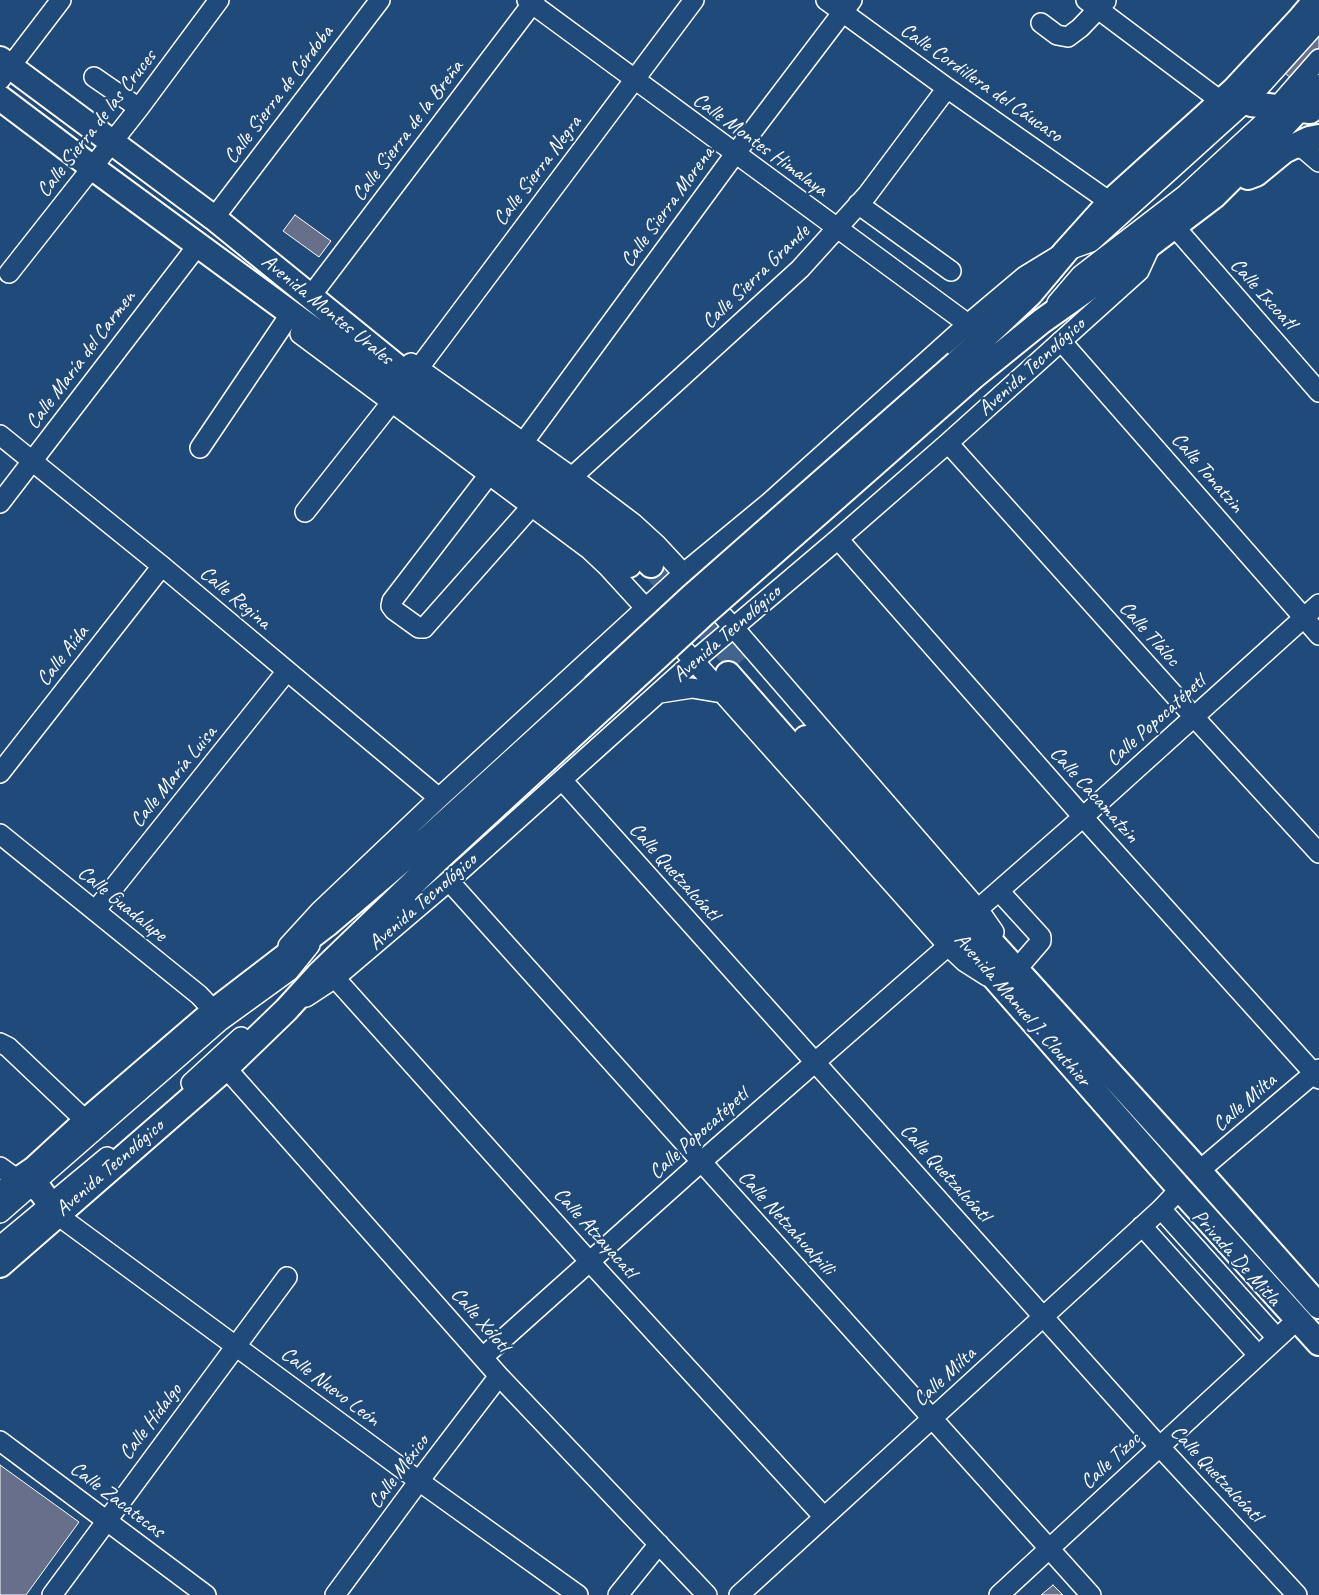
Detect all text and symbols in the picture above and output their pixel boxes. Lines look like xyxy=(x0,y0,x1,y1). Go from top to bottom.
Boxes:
street label: Calle Cordillera del Cáucaso xyxy=(895,18,1067,148)
street label: Calle Sierra de Córdoba xyxy=(219,21,339,169)
street label: Calle Sierra de las Cruces xyxy=(32,45,162,203)
street label: Calle Sierra de la Breña xyxy=(347,55,469,207)
street label: Calle Montes Himalaya xyxy=(688,88,832,202)
street label: Calle Sierra Negra xyxy=(488,111,588,231)
street label: Calle Sierra Morena xyxy=(616,142,720,272)
street label: Calle Sierra Grande xyxy=(697,219,815,335)
street label: Avenida Montes Urales xyxy=(256,249,398,371)
street label: Calle Ixcoatl xyxy=(1224,253,1302,335)
street label: Calle María del Carmen xyxy=(20,285,142,435)
street label: Avenida Tecnológico xyxy=(973,312,1091,422)
street label: Calle Tonatzin xyxy=(1165,428,1249,518)
street label: Calle Regina xyxy=(194,561,276,635)
street label: Avenida Tecnológico xyxy=(668,580,786,688)
street label: Calle Tláloc xyxy=(1113,596,1185,672)
street label: Calle Aída xyxy=(32,621,94,691)
street label: Calle Popocatépetl xyxy=(1101,670,1211,772)
street label: Calle María Luisa xyxy=(125,721,223,833)
street label: Calle Cacamatzin xyxy=(1044,741,1144,849)
street label: Calle Quetzalcóatl xyxy=(623,818,725,926)
street label: Avenida Tecnológico xyxy=(364,848,482,956)
street label: Calle Guadalupe xyxy=(72,860,172,948)
street label: Avenida Manuel J. Clouthier xyxy=(948,928,1096,1092)
street label: Calle Milta xyxy=(1208,1068,1282,1138)
street label: Calle Popocatépetl xyxy=(644,1083,754,1185)
street label: Avenida Tecnológico xyxy=(51,1114,169,1222)
street label: Calle Quetzalcóatl xyxy=(894,1119,996,1227)
street label: Calle Netzahualpilli xyxy=(732,1165,840,1281)
street label: Calle Atzayacatl xyxy=(548,1182,642,1284)
street label: Privada De Mitla xyxy=(1186,1205,1286,1311)
street label: Calle Xólotl xyxy=(445,1282,515,1358)
street label: Calle Nuevo León xyxy=(276,1342,384,1432)
street label: Calle Milta xyxy=(909,1342,981,1412)
street label: Calle Hidalgo xyxy=(114,1379,188,1465)
street label: Calle Quetzalcóatl xyxy=(1165,1420,1267,1528)
street label: Calle Tízoc xyxy=(1076,1427,1146,1495)
street label: Calle México xyxy=(363,1430,435,1514)
street label: Calle Zacatecas xyxy=(65,1456,169,1544)

